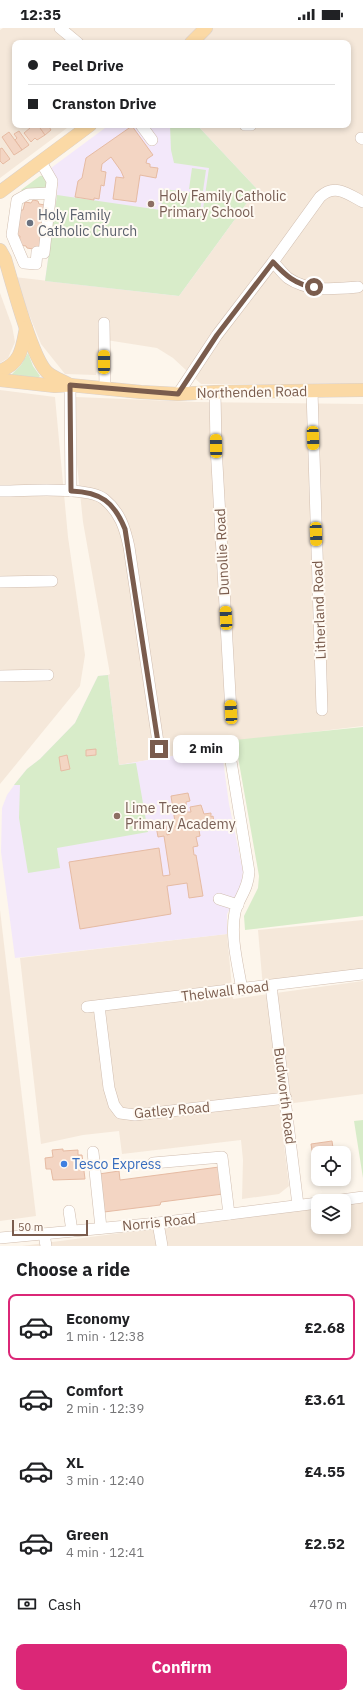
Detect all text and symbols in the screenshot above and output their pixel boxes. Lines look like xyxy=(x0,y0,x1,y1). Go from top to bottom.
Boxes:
text: 12:35 xyxy=(20,5,61,24)
text: Peel Drive xyxy=(52,56,124,75)
text: Cranston Drive xyxy=(52,94,156,113)
place label: Holy Family Catholic Primary School xyxy=(159,187,286,221)
marker: Holy Family Catholic Primary School xyxy=(146,199,156,209)
place label: Holy Family Catholic Church xyxy=(38,206,137,240)
marker: Holy Family Catholic Church xyxy=(25,218,35,228)
route start xyxy=(305,278,323,296)
car xyxy=(98,350,110,374)
street label: Northenden Road xyxy=(197,382,307,402)
car xyxy=(307,426,319,450)
car xyxy=(210,434,222,458)
street label: Dunollie Road xyxy=(211,508,233,596)
car xyxy=(310,522,322,546)
street label: Litherland Road xyxy=(308,560,330,660)
car xyxy=(219,606,233,630)
car xyxy=(224,700,238,724)
callout: 2 min xyxy=(173,735,239,763)
route end xyxy=(150,740,168,758)
text: 2 min xyxy=(189,740,223,757)
place label: Lime Tree Primary Academy xyxy=(125,799,236,833)
marker: Lime Tree Primary Academy xyxy=(112,811,122,821)
street label: Thelwall Road xyxy=(180,977,270,1005)
street label: Budworth Road xyxy=(270,1047,300,1145)
street label: Gatley Road xyxy=(133,1098,211,1122)
map controls xyxy=(311,1146,351,1234)
button: locate xyxy=(311,1146,351,1186)
place label: Tesco Express xyxy=(72,1155,162,1173)
marker: Tesco Express xyxy=(59,1159,69,1169)
button: layers xyxy=(311,1194,351,1234)
street label: Norris Road xyxy=(121,1209,197,1235)
scale bar xyxy=(12,1218,88,1237)
text: 50 m xyxy=(18,1220,43,1234)
text: Choose a ride xyxy=(16,1258,130,1281)
icon: car xyxy=(18,1309,54,1345)
text: Economy xyxy=(66,1309,130,1328)
text: £2.68 xyxy=(305,1318,345,1337)
text: 1 min · 12:38 xyxy=(66,1328,144,1345)
icon: car xyxy=(18,1381,54,1417)
text: Comfort xyxy=(66,1381,123,1400)
text: £3.61 xyxy=(305,1390,345,1409)
text: 2 min · 12:39 xyxy=(66,1400,144,1417)
icon: car xyxy=(18,1453,54,1489)
text: XL xyxy=(66,1453,84,1472)
text: £4.55 xyxy=(305,1462,345,1481)
text: 3 min · 12:40 xyxy=(66,1472,144,1489)
icon: car xyxy=(18,1525,54,1561)
text: Green xyxy=(66,1525,109,1544)
text: £2.52 xyxy=(305,1534,345,1553)
text: 4 min · 12:41 xyxy=(66,1544,144,1561)
icon: cash xyxy=(16,1593,38,1615)
text: Cash xyxy=(48,1595,81,1614)
text: 470 m xyxy=(309,1596,347,1613)
button: Confirm xyxy=(16,1644,347,1690)

